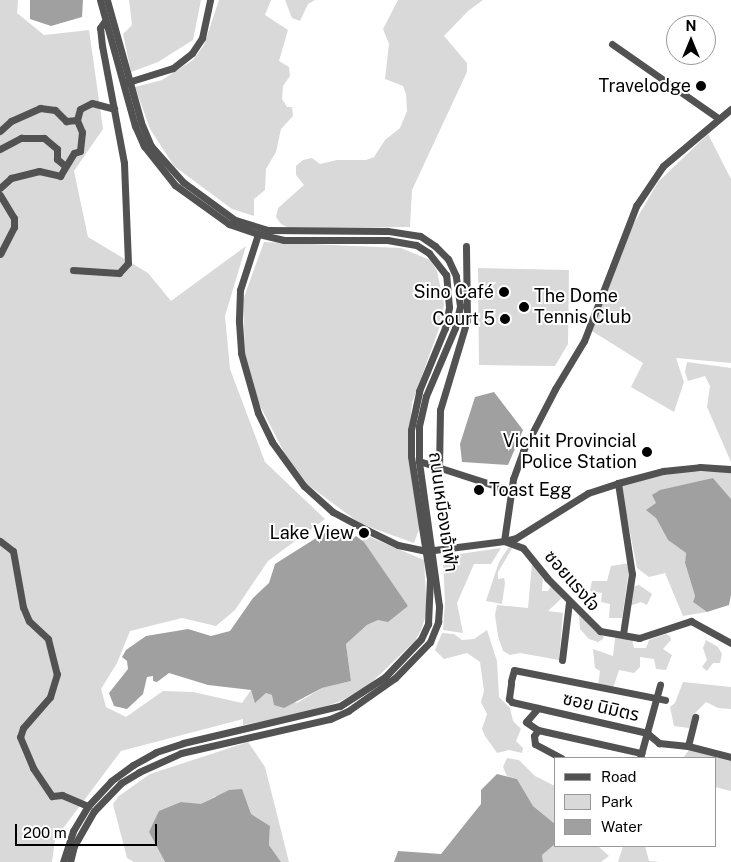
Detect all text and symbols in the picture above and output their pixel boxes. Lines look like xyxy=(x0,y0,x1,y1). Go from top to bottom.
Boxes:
north arrow xyxy=(666,15,716,65)
text: N xyxy=(686,18,696,34)
place label: Travelodge xyxy=(598,75,691,97)
marker: Travelodge xyxy=(695,80,707,92)
place label: Sino Café xyxy=(413,281,494,303)
marker: Sino Café xyxy=(498,286,510,298)
place label: The Dome Tennis Club xyxy=(534,286,631,328)
marker: The Dome Tennis Club xyxy=(518,301,530,313)
place label: Court 5 xyxy=(432,308,495,330)
marker: Court 5 xyxy=(499,313,511,325)
place label: Vichit Provincial Police Station xyxy=(503,431,637,474)
marker: Vichit Provincial Police Station xyxy=(641,446,653,458)
street label: ถนนเหมืองเจ้าฟ้า xyxy=(424,451,462,573)
place label: Toast Egg xyxy=(489,479,572,501)
marker: Toast Egg xyxy=(473,484,485,496)
place label: Lake View xyxy=(269,522,354,544)
marker: Lake View xyxy=(358,527,370,539)
street label: ซอยแรงใจ xyxy=(540,546,604,616)
street label: ซอย นิมิตร xyxy=(561,688,641,726)
legend xyxy=(554,757,716,847)
text: Road xyxy=(601,768,637,785)
text: Park xyxy=(601,793,633,810)
scale bar xyxy=(18,814,160,846)
text: Water xyxy=(601,818,643,835)
text: 200 m xyxy=(23,824,67,841)

